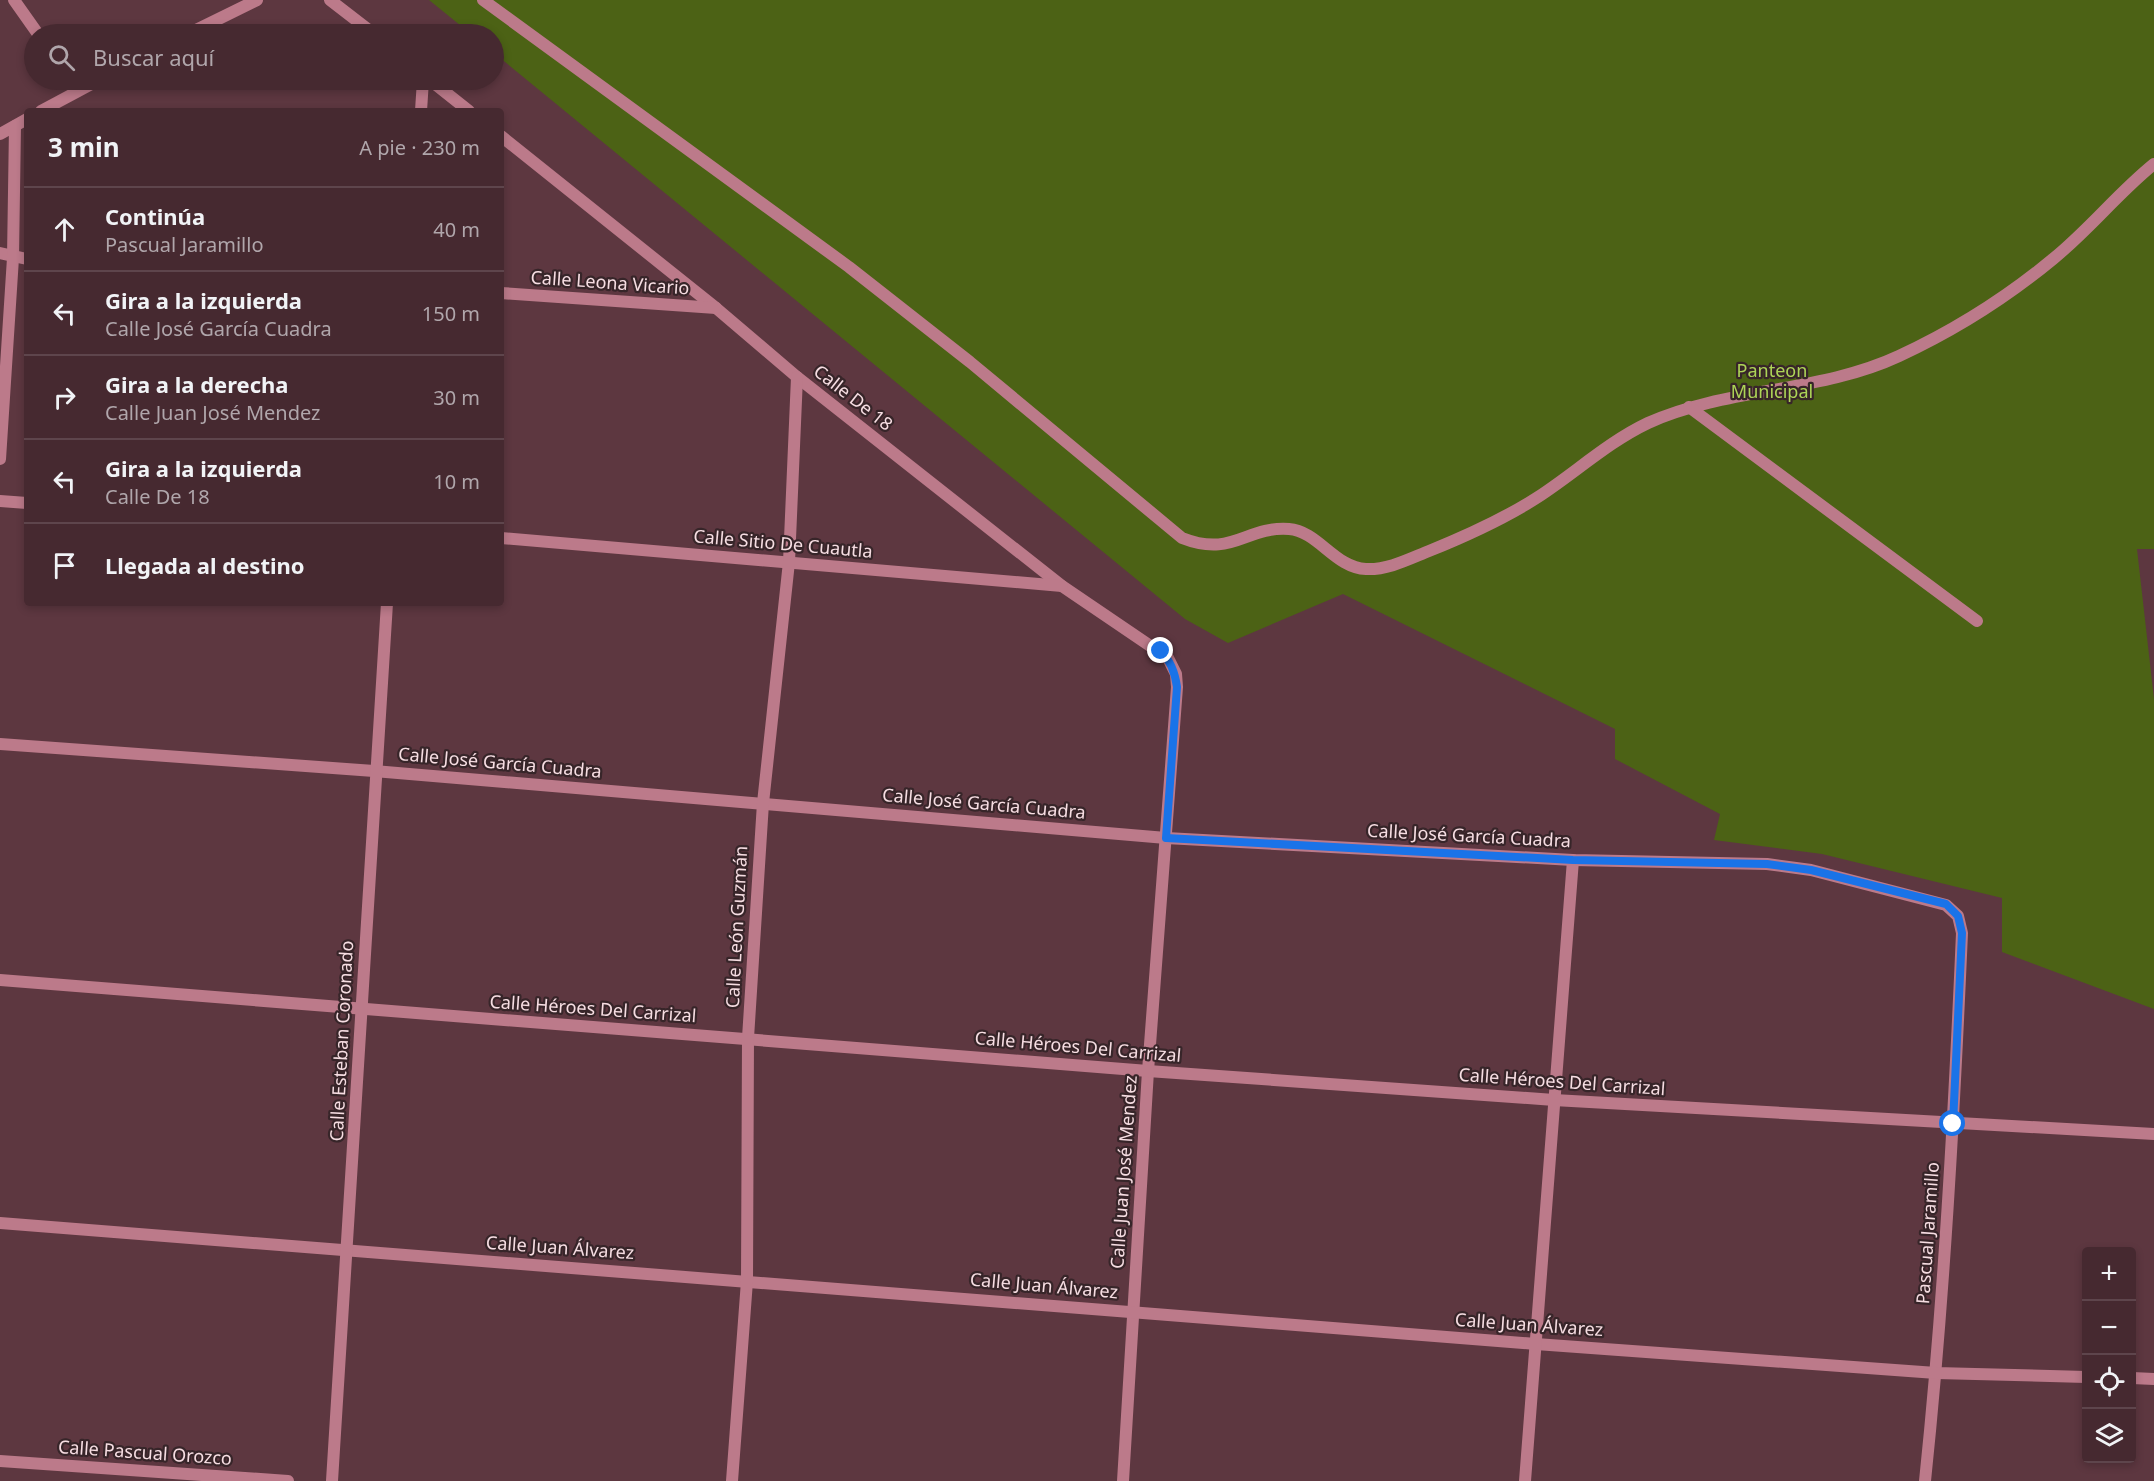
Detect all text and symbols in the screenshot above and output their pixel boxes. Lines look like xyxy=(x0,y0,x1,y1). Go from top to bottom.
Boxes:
search box xyxy=(24,24,504,90)
icon: search xyxy=(45,41,78,74)
text: Buscar aquí xyxy=(93,42,214,72)
text: 3 min xyxy=(48,129,120,165)
text: A pie · 230 m xyxy=(359,134,480,161)
text: Continúa xyxy=(105,201,205,231)
icon: ahead xyxy=(48,213,81,246)
text: 40 m xyxy=(433,216,480,243)
text: Pascual Jaramillo xyxy=(105,231,263,258)
street label: Calle Leona Vicario xyxy=(530,264,690,300)
text: Gira a la izquierda xyxy=(105,285,302,315)
icon: left xyxy=(48,297,81,330)
text: 150 m xyxy=(422,300,480,327)
text: Calle José García Cuadra xyxy=(105,315,332,342)
park label: Panteon Municipal xyxy=(1731,358,1813,403)
street label: Calle De 18 xyxy=(809,359,898,436)
text: Gira a la derecha xyxy=(105,369,289,399)
icon: right xyxy=(48,381,81,414)
text: 30 m xyxy=(433,384,480,411)
text: Calle Juan José Mendez xyxy=(105,399,320,426)
text: Gira a la izquierda xyxy=(105,453,302,483)
icon: left xyxy=(48,465,81,498)
text: 10 m xyxy=(433,468,480,495)
text: Calle De 18 xyxy=(105,483,210,510)
street label: Calle Sitio De Cuautla xyxy=(693,523,874,563)
icon: arrive xyxy=(48,549,81,582)
text: Llegada al destino xyxy=(105,550,305,580)
route end xyxy=(1147,637,1173,663)
street label: Calle José García Cuadra xyxy=(397,741,603,783)
street label: Calle José García Cuadra xyxy=(881,782,1087,824)
street label: Calle José García Cuadra xyxy=(1367,818,1572,852)
street label: Calle León Guzmán xyxy=(720,845,752,1009)
street label: Calle Esteban Coronado xyxy=(324,940,358,1142)
street label: Calle Héroes Del Carrizal xyxy=(489,989,697,1027)
street label: Calle Héroes Del Carrizal xyxy=(974,1025,1182,1067)
street label: Calle Héroes Del Carrizal xyxy=(1458,1062,1666,1100)
street label: Calle Juan José Mendez xyxy=(1104,1074,1142,1269)
route start xyxy=(1939,1110,1965,1136)
street label: Pascual Jaramillo xyxy=(1910,1161,1944,1305)
street label: Calle Juan Álvarez xyxy=(485,1230,635,1264)
map controls xyxy=(2082,1247,2136,1463)
button: + xyxy=(2082,1247,2136,1301)
street label: Calle Juan Álvarez xyxy=(969,1267,1119,1303)
button: − xyxy=(2082,1301,2136,1355)
street label: Calle Juan Álvarez xyxy=(1454,1307,1604,1341)
button: locate xyxy=(2082,1355,2136,1409)
button: layers xyxy=(2082,1409,2136,1463)
street label: Calle Pascual Orozco xyxy=(57,1434,233,1470)

